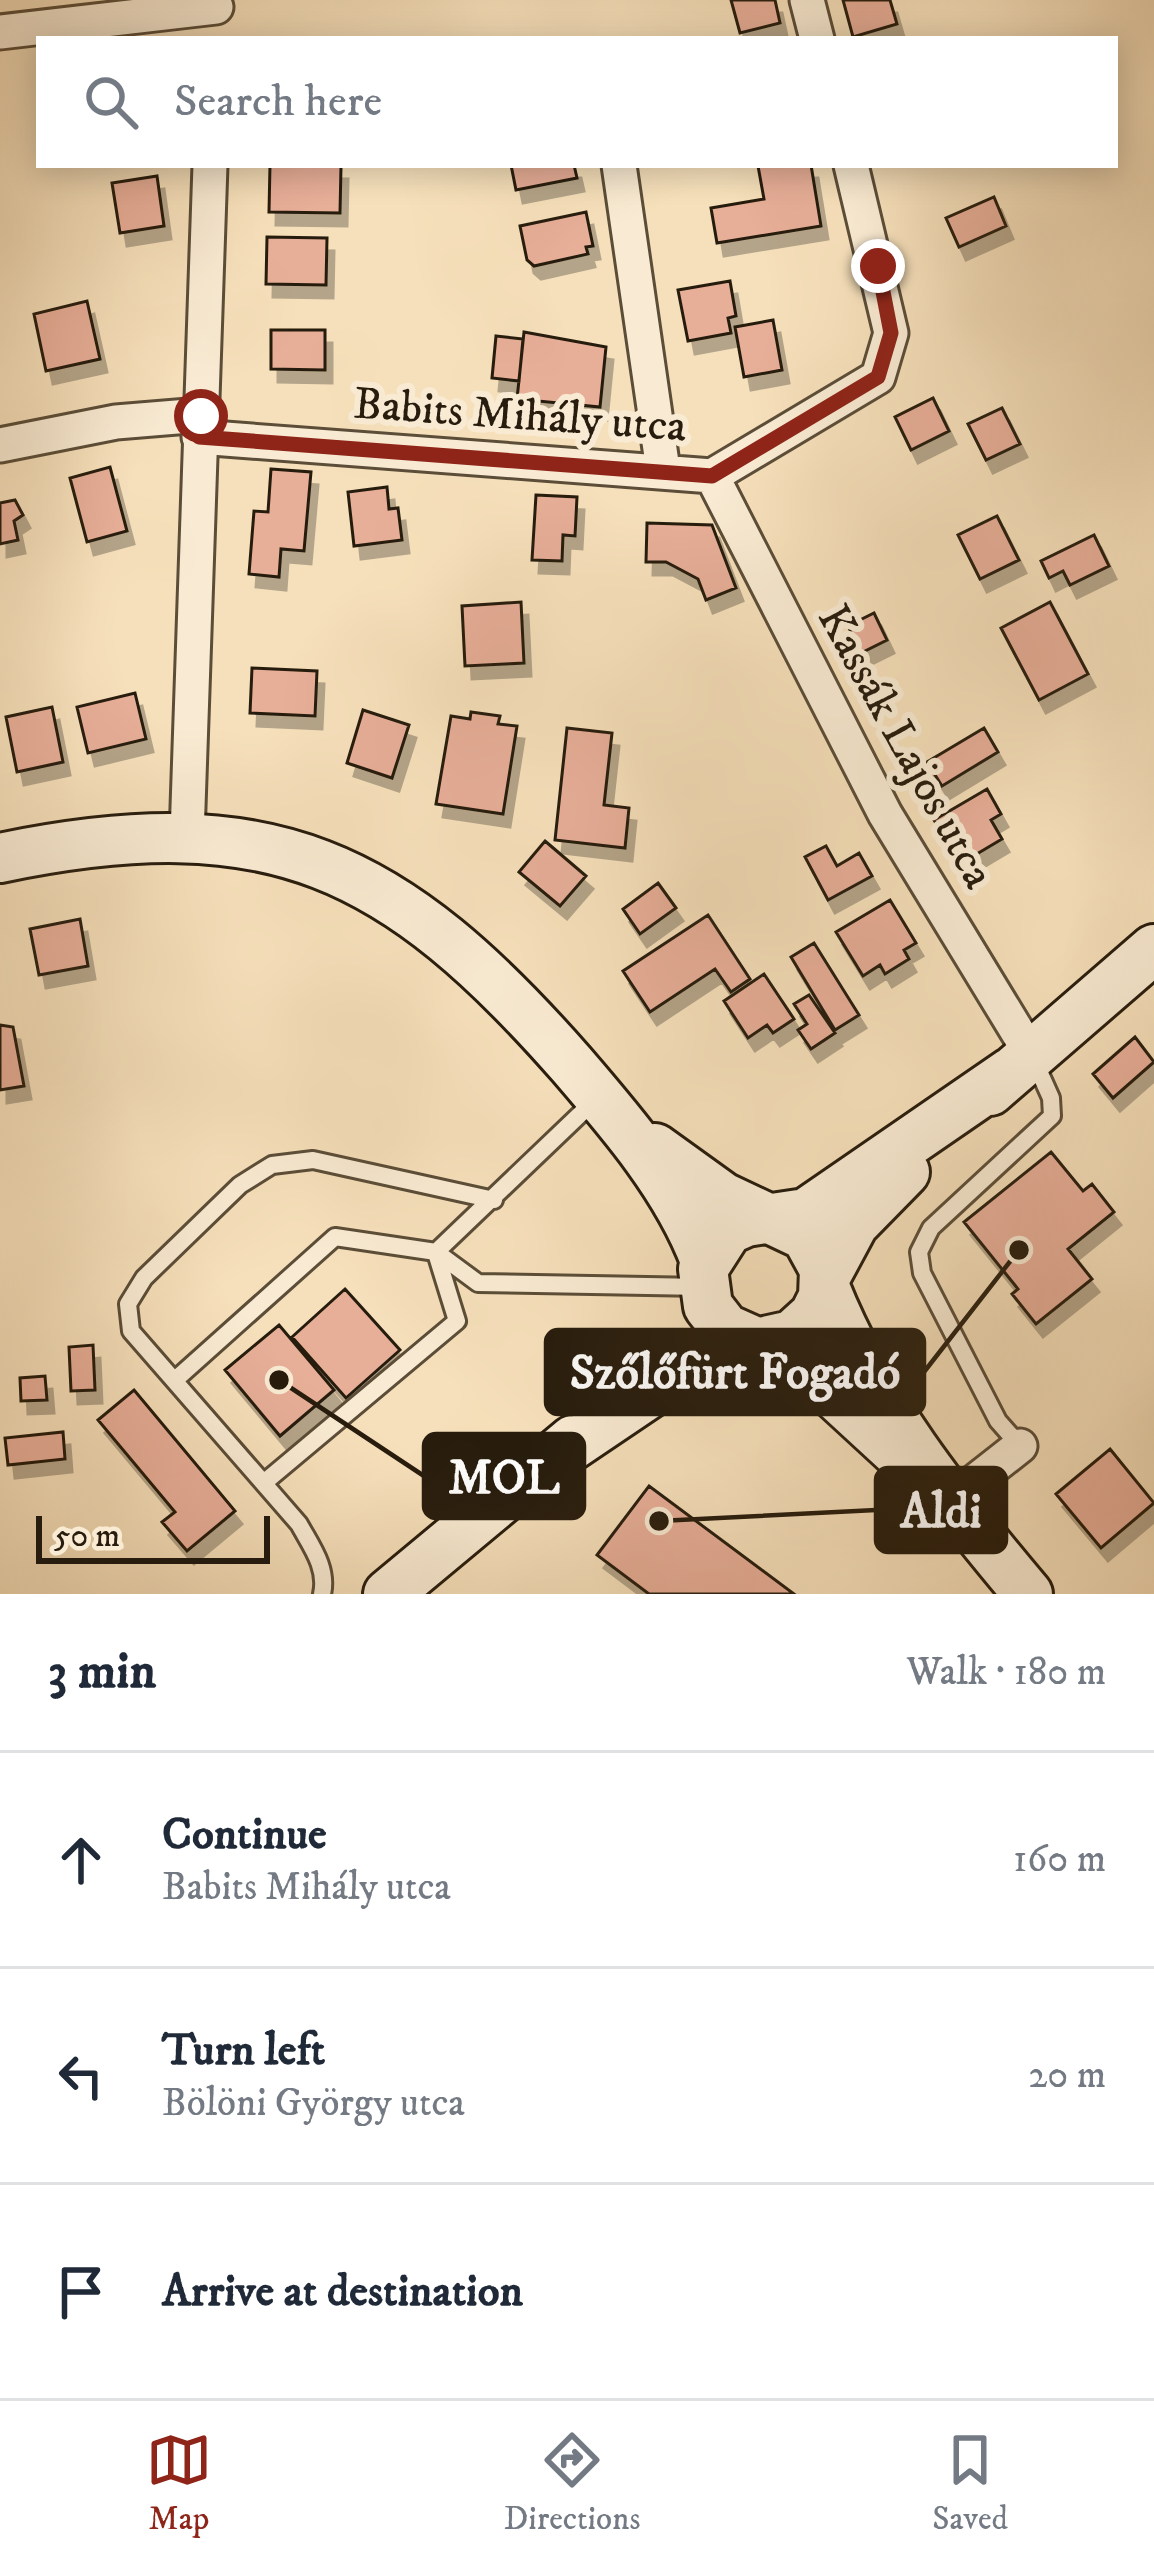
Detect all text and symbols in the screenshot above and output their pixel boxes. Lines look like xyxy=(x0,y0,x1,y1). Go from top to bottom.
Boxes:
search box xyxy=(36,36,1118,168)
icon: search xyxy=(78,69,144,135)
text: Search here xyxy=(174,74,382,130)
route end xyxy=(851,239,905,293)
street label: Babits Mihály utca xyxy=(352,376,688,456)
route start xyxy=(174,389,228,443)
street label: Kassák Lajos utca xyxy=(804,595,1006,899)
callout: Szőlőfürt Fogadó xyxy=(546,1330,924,1414)
text: Szőlőfürt Fogadó xyxy=(570,1344,900,1404)
callout: MOL xyxy=(424,1434,584,1518)
text: MOL xyxy=(448,1449,560,1509)
callout: Aldi xyxy=(876,1468,1006,1552)
text: Aldi xyxy=(899,1483,982,1543)
scale bar xyxy=(36,1510,270,1563)
text: 50 m xyxy=(54,1516,120,1557)
text: 3 min xyxy=(48,1640,156,1704)
text: Walk · 180 m xyxy=(906,1648,1106,1697)
text: Continue xyxy=(162,1807,327,1863)
icon: ahead xyxy=(48,1827,114,1893)
text: 160 m xyxy=(1013,1835,1106,1884)
text: Babits Mihály utca xyxy=(162,1863,451,1912)
text: Turn left xyxy=(162,2023,325,2079)
icon: left xyxy=(48,2043,114,2109)
text: 20 m xyxy=(1028,2051,1106,2100)
text: Bölöni György utca xyxy=(162,2079,465,2128)
icon: arrive xyxy=(48,2259,114,2325)
text: Arrive at destination xyxy=(162,2264,523,2320)
tab: Map xyxy=(146,2427,212,2540)
tab: Directions xyxy=(504,2427,640,2540)
tab: Saved xyxy=(932,2427,1008,2540)

